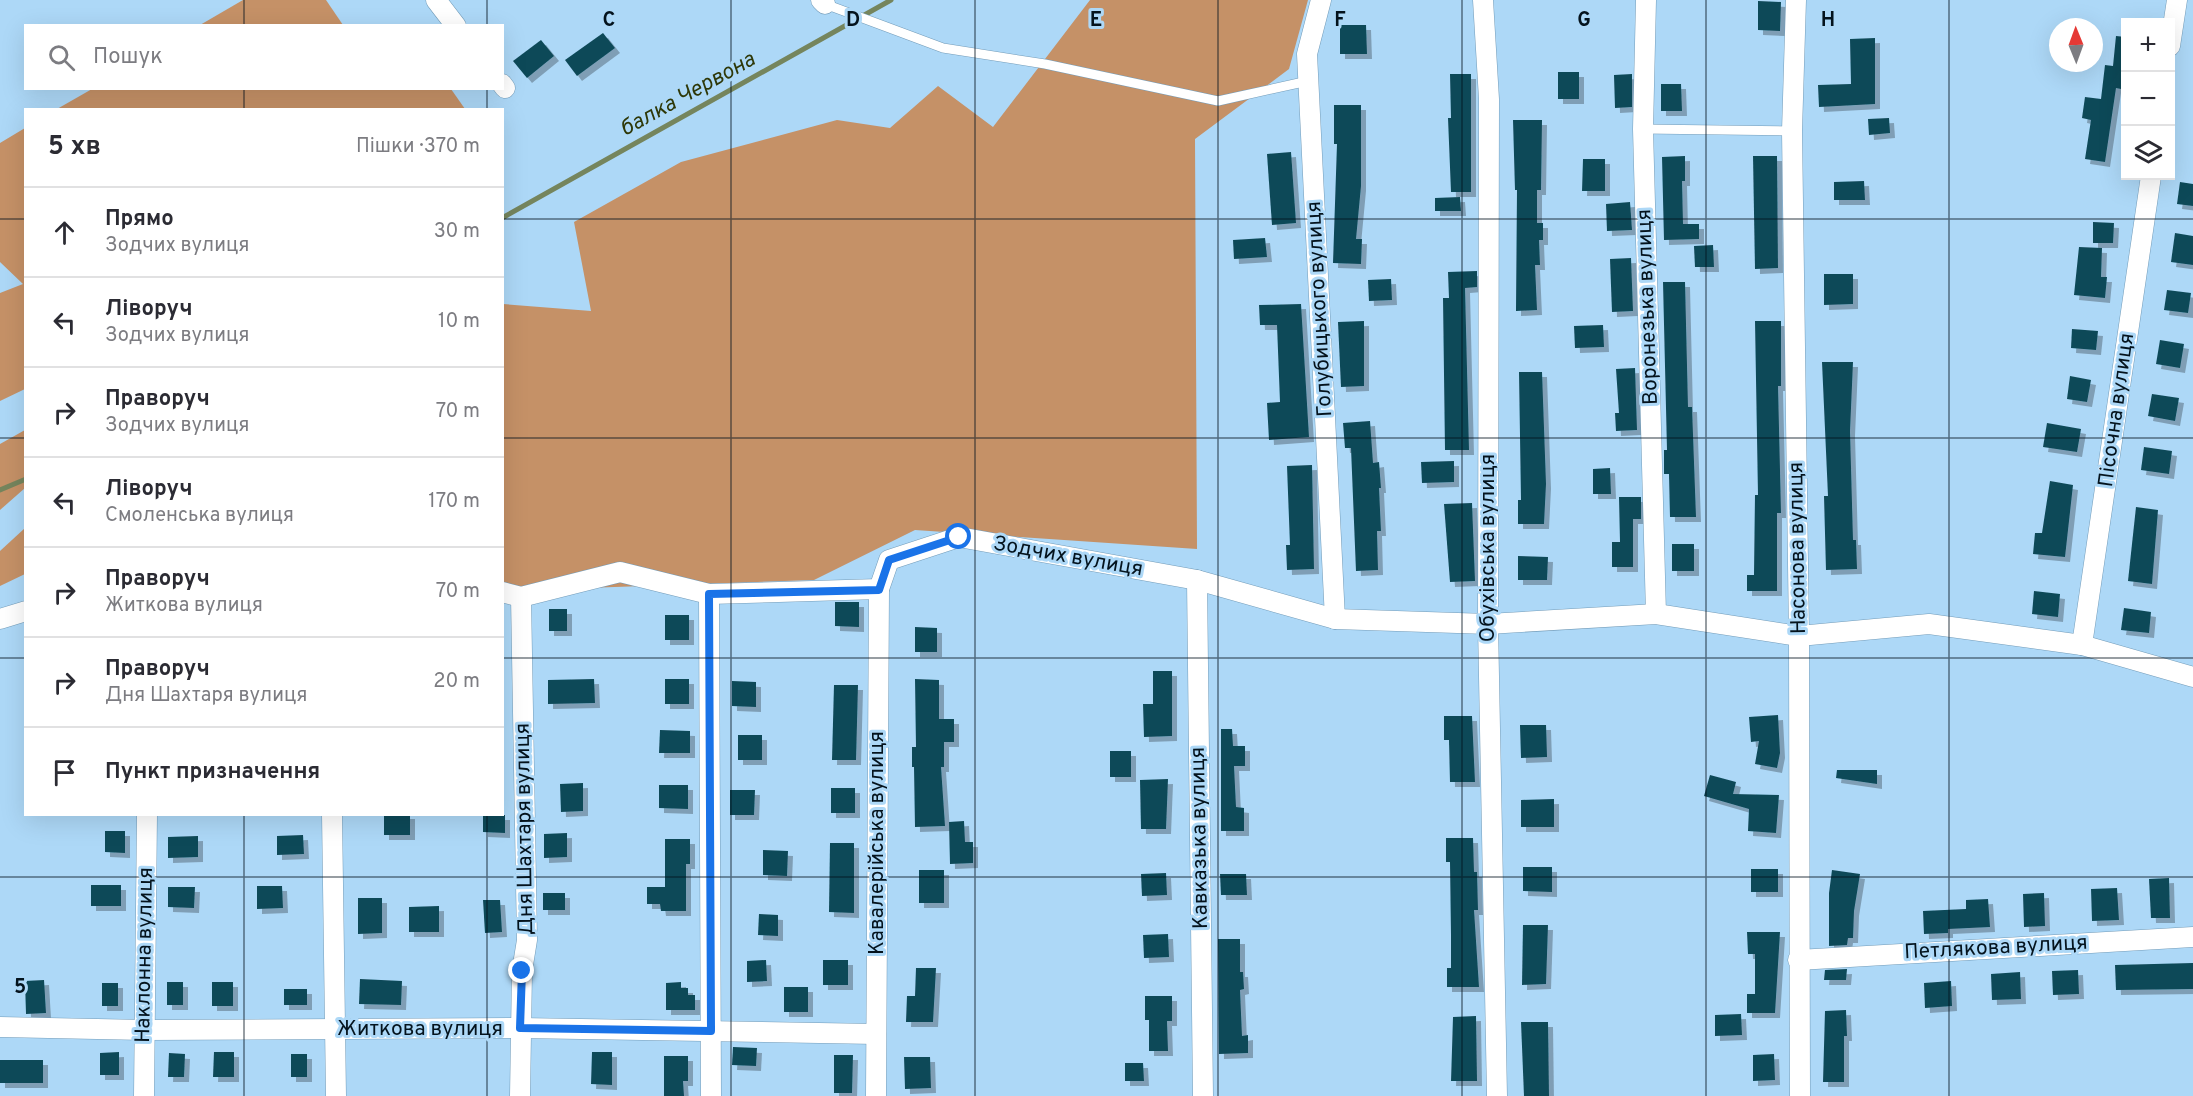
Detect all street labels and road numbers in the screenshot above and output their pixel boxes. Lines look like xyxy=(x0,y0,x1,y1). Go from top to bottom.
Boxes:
street label: Голубицького вулиця xyxy=(1301,200,1339,418)
street label: Воронезька вулиця xyxy=(1631,209,1665,405)
street label: Пісочна вулиця xyxy=(2093,331,2141,489)
street label: Обухівська вулиця xyxy=(1475,454,1502,642)
street label: Насонова вулиця xyxy=(1783,462,1813,634)
street label: Зодчих вулиця xyxy=(991,531,1145,583)
street label: Дня Шахтаря вулиця xyxy=(510,723,540,935)
street label: Кавалерійська вулиця xyxy=(864,731,891,955)
street label: Кавказька вулиця xyxy=(1185,747,1215,929)
street label: Наклонна вулиця xyxy=(130,867,160,1043)
street label: Петлякова вулиця xyxy=(1904,930,2088,966)
street label: Житкова вулиця xyxy=(337,1016,503,1043)

